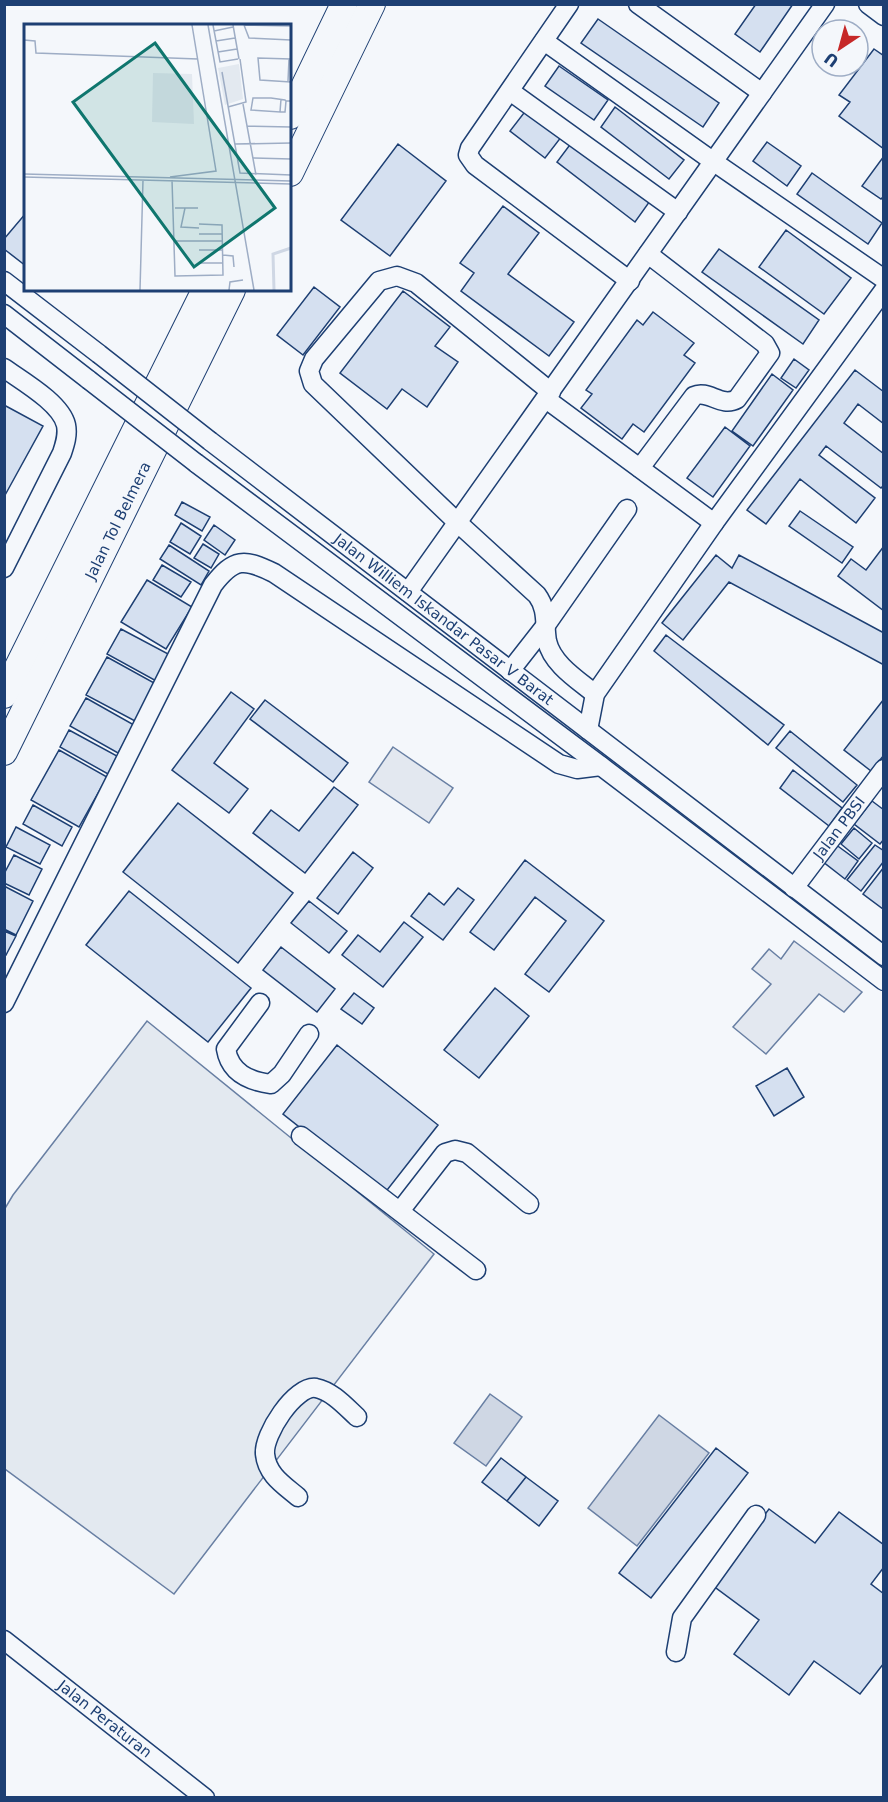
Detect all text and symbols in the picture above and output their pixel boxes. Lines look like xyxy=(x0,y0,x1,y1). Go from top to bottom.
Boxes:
north arrow xyxy=(810,18,870,78)
inset map xyxy=(24,24,291,291)
text: U xyxy=(821,48,842,71)
street label: Jalan Tol Belmera xyxy=(81,459,155,583)
street label: Jalan Williem Iskandar Pasar V Barat xyxy=(329,529,557,709)
street label: Jalan PBSI xyxy=(809,793,869,864)
street label: Jalan Peraturan xyxy=(53,1676,155,1762)

